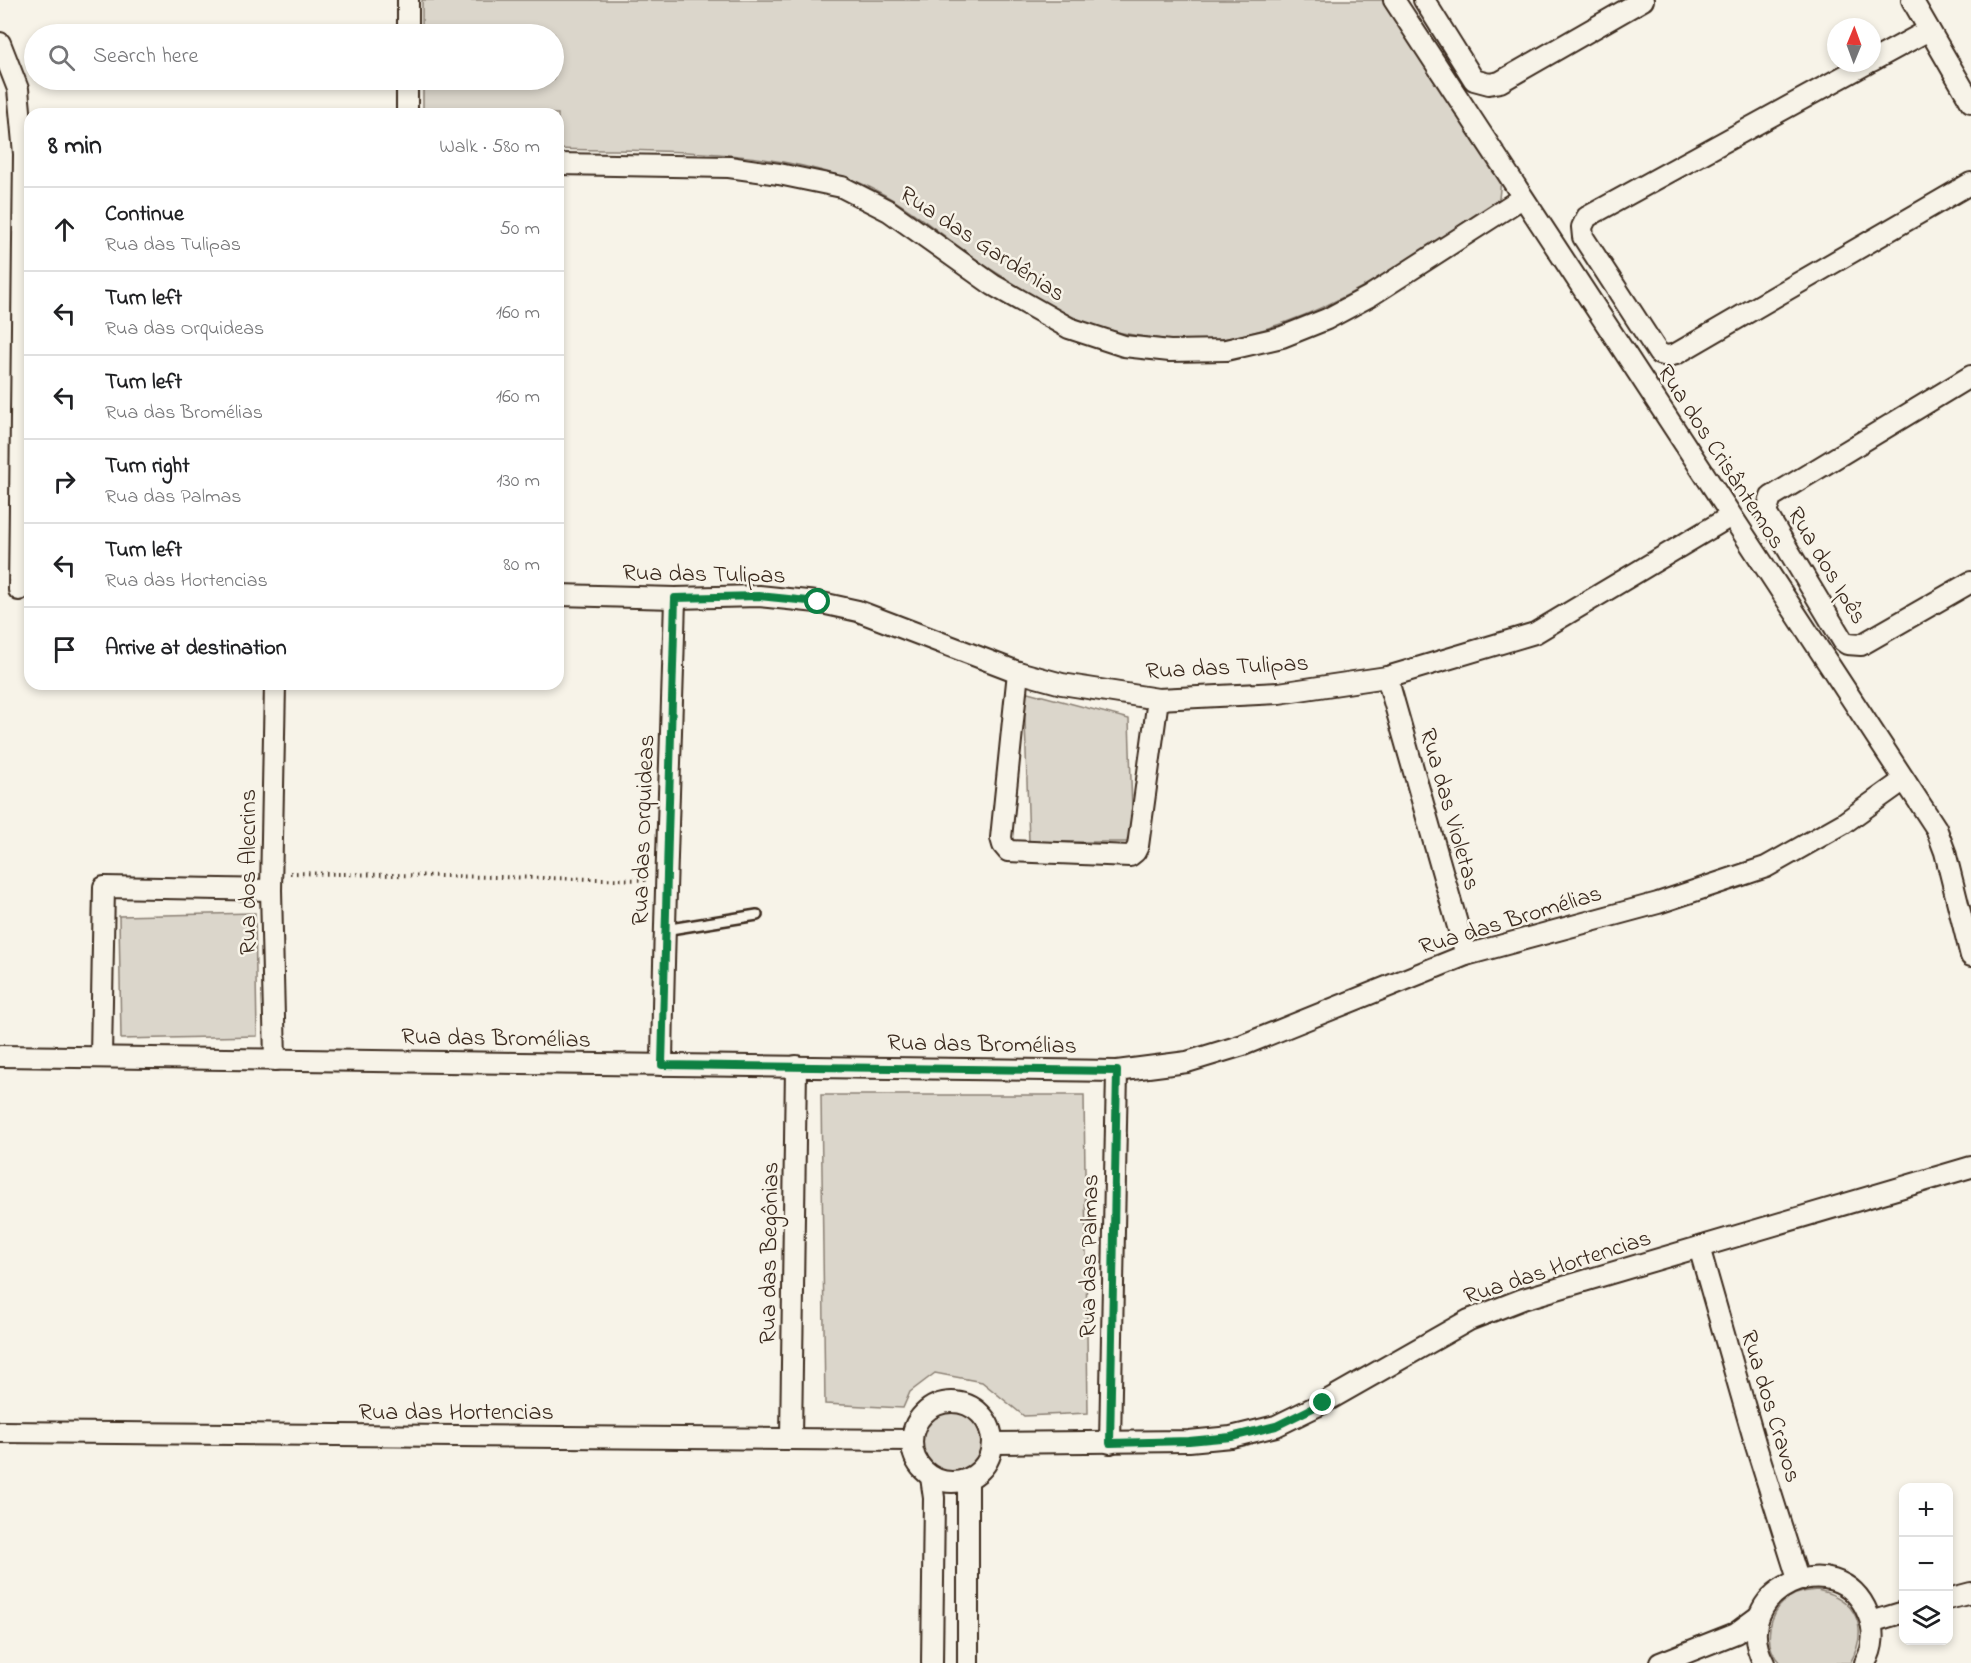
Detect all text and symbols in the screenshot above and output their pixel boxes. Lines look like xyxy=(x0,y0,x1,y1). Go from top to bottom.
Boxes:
north arrow xyxy=(1827,18,1881,72)
search box xyxy=(24,24,564,90)
icon: search xyxy=(45,41,78,74)
text: Search here xyxy=(93,41,198,73)
text: 8 min xyxy=(48,128,102,166)
text: Walk · 580 m xyxy=(439,133,540,162)
street label: Rua das Gardênias xyxy=(892,178,1072,312)
text: Continue xyxy=(105,199,184,231)
icon: ahead xyxy=(48,213,81,246)
text: 50 m xyxy=(499,215,540,244)
text: Rua das Tulipas xyxy=(105,231,241,260)
text: Turn left xyxy=(105,283,182,315)
icon: left xyxy=(48,297,81,330)
text: 160 m xyxy=(496,299,540,328)
text: Rua das Orquideas xyxy=(105,315,264,344)
street label: Rua dos Crisântemos xyxy=(1647,358,1793,557)
text: Turn left xyxy=(105,367,182,399)
icon: left xyxy=(48,381,81,414)
text: 160 m xyxy=(496,383,540,412)
text: Rua das Bromélias xyxy=(105,399,263,428)
text: Turn right xyxy=(105,451,190,483)
icon: right xyxy=(48,465,81,498)
text: 130 m xyxy=(496,467,540,496)
text: Rua das Palmas xyxy=(105,483,242,512)
street label: Rua dos Ipês xyxy=(1777,501,1875,632)
text: Turn left xyxy=(105,535,182,567)
icon: left xyxy=(48,549,81,582)
text: 80 m xyxy=(503,551,540,580)
street label: Rua das Tulipas xyxy=(622,557,786,594)
text: Rua das Hortencias xyxy=(105,567,268,596)
route start xyxy=(804,588,830,614)
icon: arrive xyxy=(48,633,81,666)
text: Arrive at destination xyxy=(105,633,287,665)
street label: Rua das Tulipas xyxy=(1145,647,1309,690)
street label: Rua das Violetas xyxy=(1409,725,1488,895)
street label: Rua das Orquideas xyxy=(624,734,665,926)
street label: Rua dos Alecrins xyxy=(232,789,267,955)
street label: Rua das Bromélias xyxy=(1415,877,1606,966)
street label: Rua das Bromélias xyxy=(401,1020,591,1059)
street label: Rua das Bromélias xyxy=(887,1026,1077,1065)
street label: Rua das Begônias xyxy=(751,1162,790,1344)
street label: Rua das Palmas xyxy=(1072,1174,1109,1338)
street label: Rua das Hortencias xyxy=(1460,1222,1656,1315)
street label: Rua dos Cravos xyxy=(1730,1326,1809,1487)
route end xyxy=(1309,1389,1335,1415)
street label: Rua das Hortencias xyxy=(358,1396,554,1431)
map controls xyxy=(1899,1483,1953,1645)
button: + xyxy=(1899,1483,1953,1537)
button: − xyxy=(1899,1537,1953,1591)
button: layers xyxy=(1899,1591,1953,1645)

